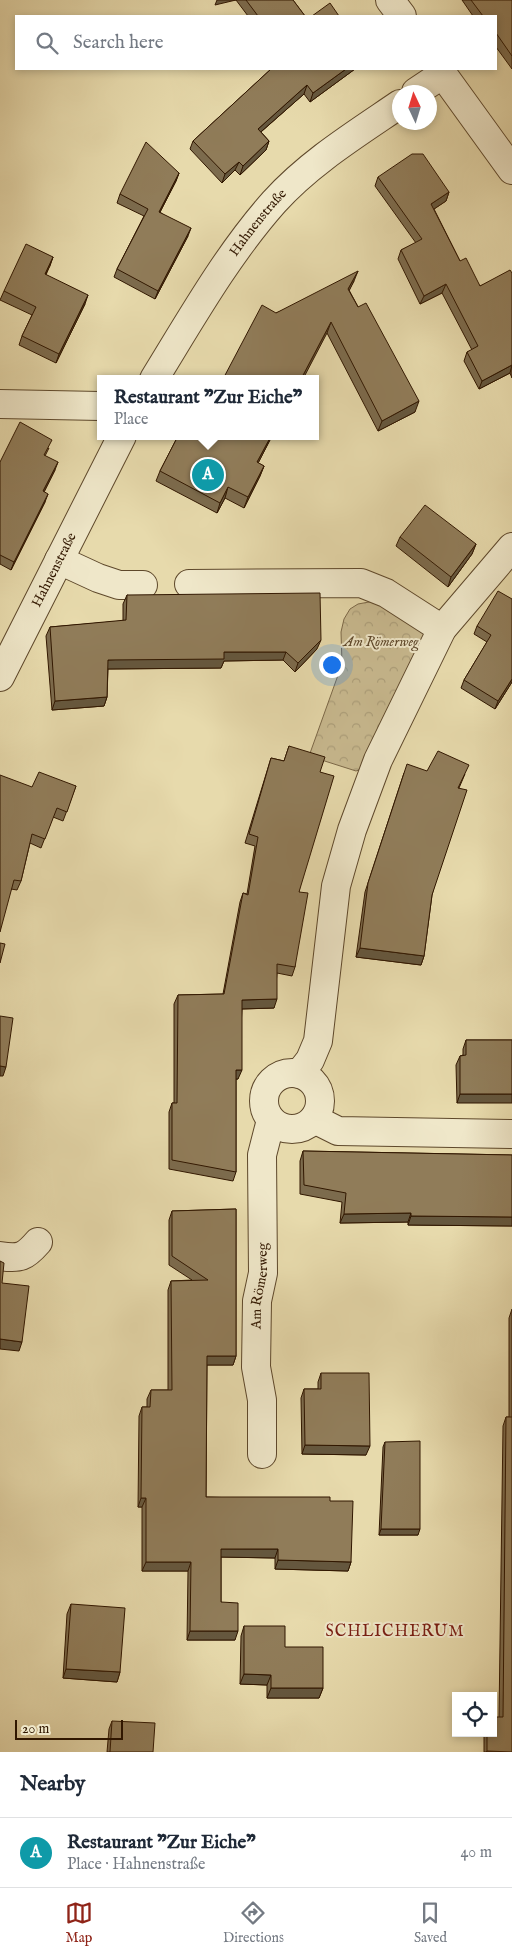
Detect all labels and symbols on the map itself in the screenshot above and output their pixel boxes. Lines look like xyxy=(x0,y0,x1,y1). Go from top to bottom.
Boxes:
north arrow xyxy=(392,85,437,130)
street label: Hahnenstraße xyxy=(225,185,291,260)
pin: A xyxy=(192,456,224,494)
street label: Hahnenstraße xyxy=(28,529,81,610)
park label: Am Römerweg xyxy=(342,633,419,652)
your location xyxy=(319,652,345,678)
street label: Am Römerweg xyxy=(247,1242,272,1330)
district label: SCHLICHERUM xyxy=(326,1622,464,1642)
scale bar xyxy=(15,1717,122,1740)

